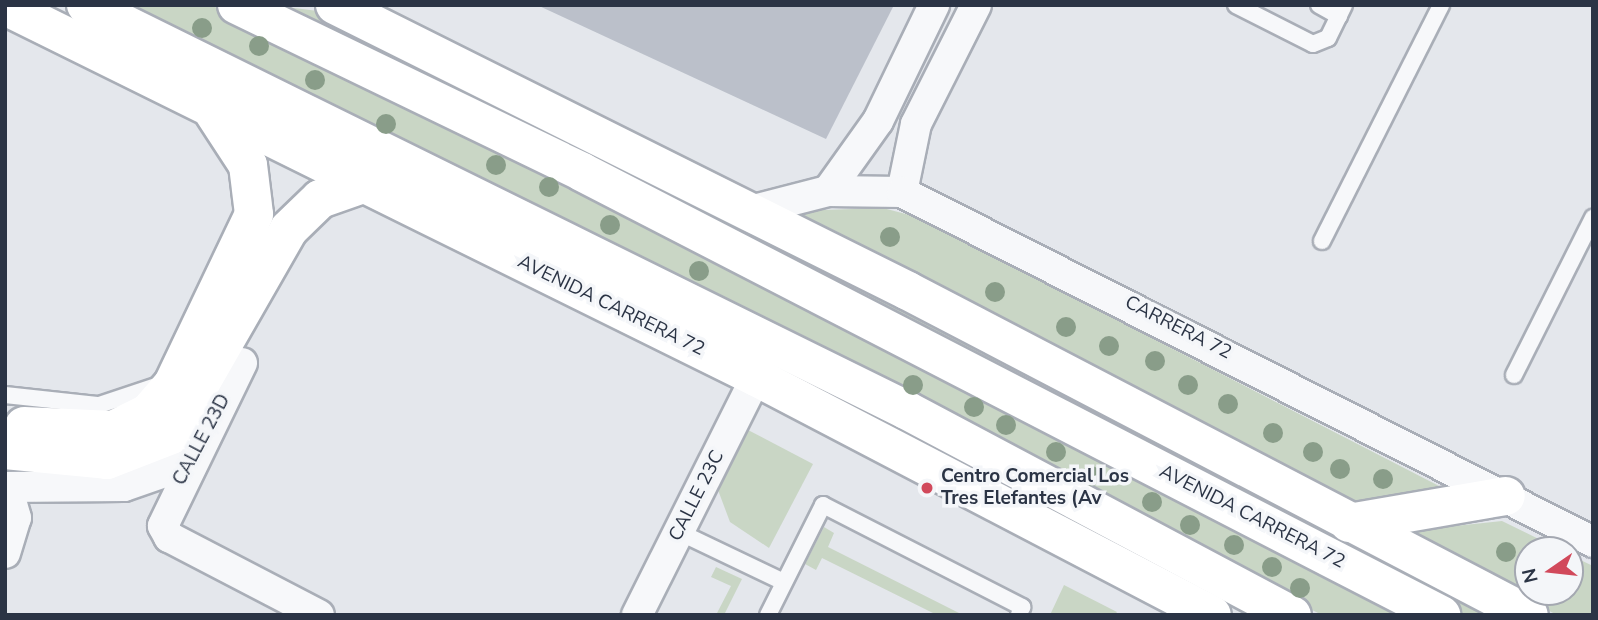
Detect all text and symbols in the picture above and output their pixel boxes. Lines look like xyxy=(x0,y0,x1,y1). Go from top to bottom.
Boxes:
street label: AVENIDA CARRERA 72 xyxy=(514,251,708,361)
street label: CARRERA 72 xyxy=(1121,291,1235,365)
street label: CALLE 23D xyxy=(169,391,235,489)
street label: CALLE 23C xyxy=(664,447,730,545)
street label: AVENIDA CARRERA 72 xyxy=(1155,460,1349,574)
place label: Centro Comercial Los Tres Elefantes (Av xyxy=(941,466,1129,510)
marker: Centro Comercial Los Tres Elefantes (Av xyxy=(919,480,935,496)
north arrow xyxy=(1514,536,1584,606)
text: N xyxy=(1516,566,1545,586)

